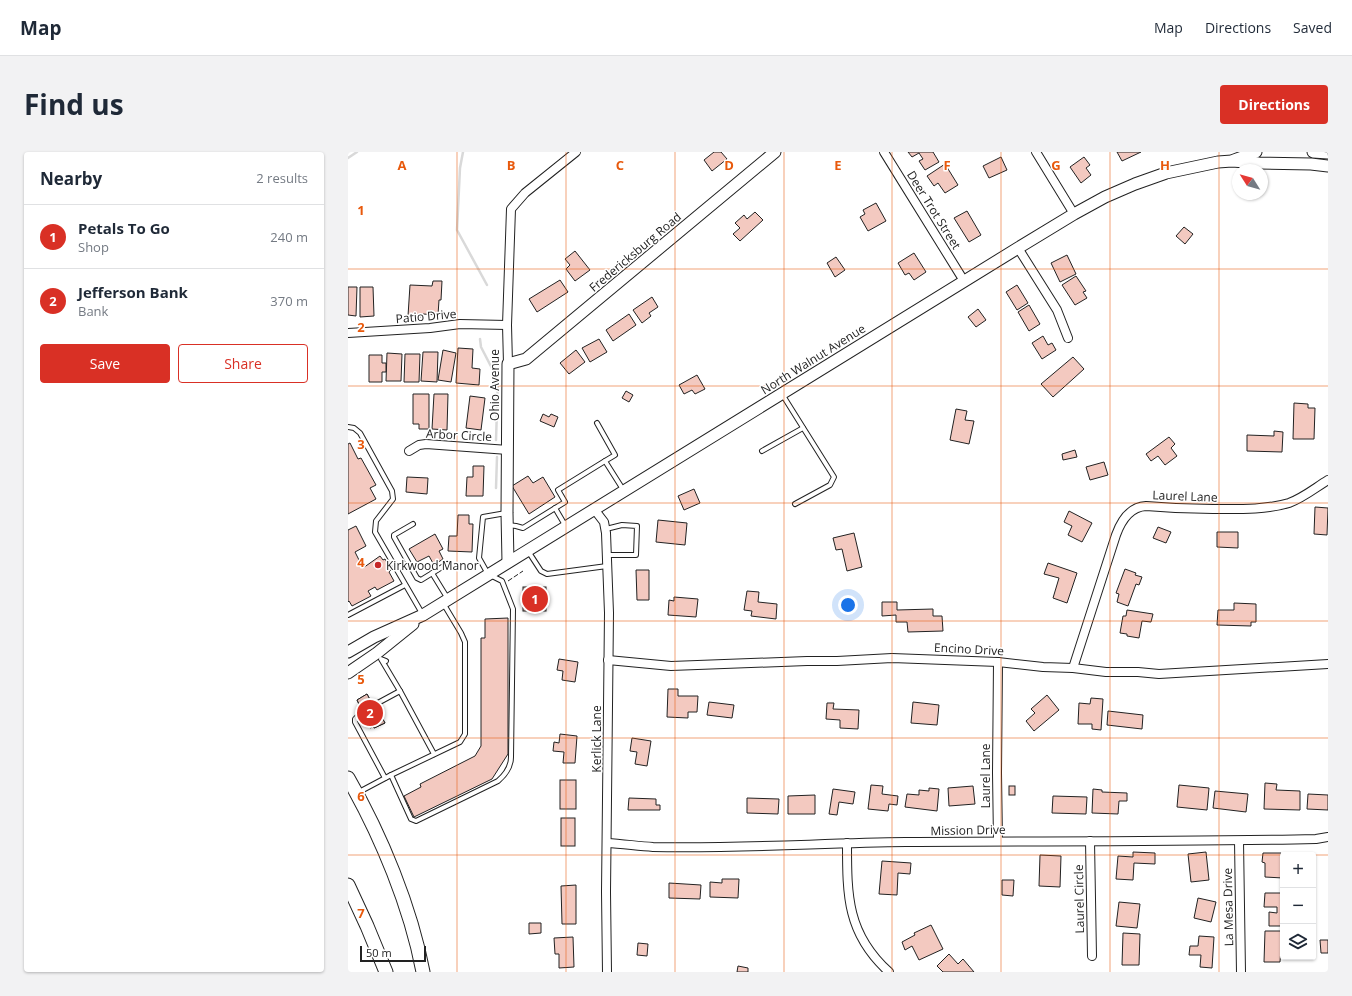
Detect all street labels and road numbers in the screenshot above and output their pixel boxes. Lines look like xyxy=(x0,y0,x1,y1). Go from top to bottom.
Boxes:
street label: Deer Trot Street xyxy=(903,167,965,253)
street label: Fredericksburg Road xyxy=(585,208,685,296)
street label: Patio Drive xyxy=(395,305,457,327)
street label: North Walnut Avenue xyxy=(757,320,869,398)
street label: Ohio Avenue xyxy=(486,349,503,421)
street label: Arbor Circle xyxy=(426,425,493,445)
street label: Laurel Lane xyxy=(1152,486,1218,506)
street label: Encino Drive xyxy=(934,639,1005,659)
street label: Kerlick Lane xyxy=(588,705,605,773)
street label: Laurel Lane xyxy=(977,743,994,809)
street label: Mission Drive xyxy=(930,821,1006,839)
street label: Laurel Circle xyxy=(1070,864,1088,934)
street label: La Mesa Drive xyxy=(1219,867,1237,946)

